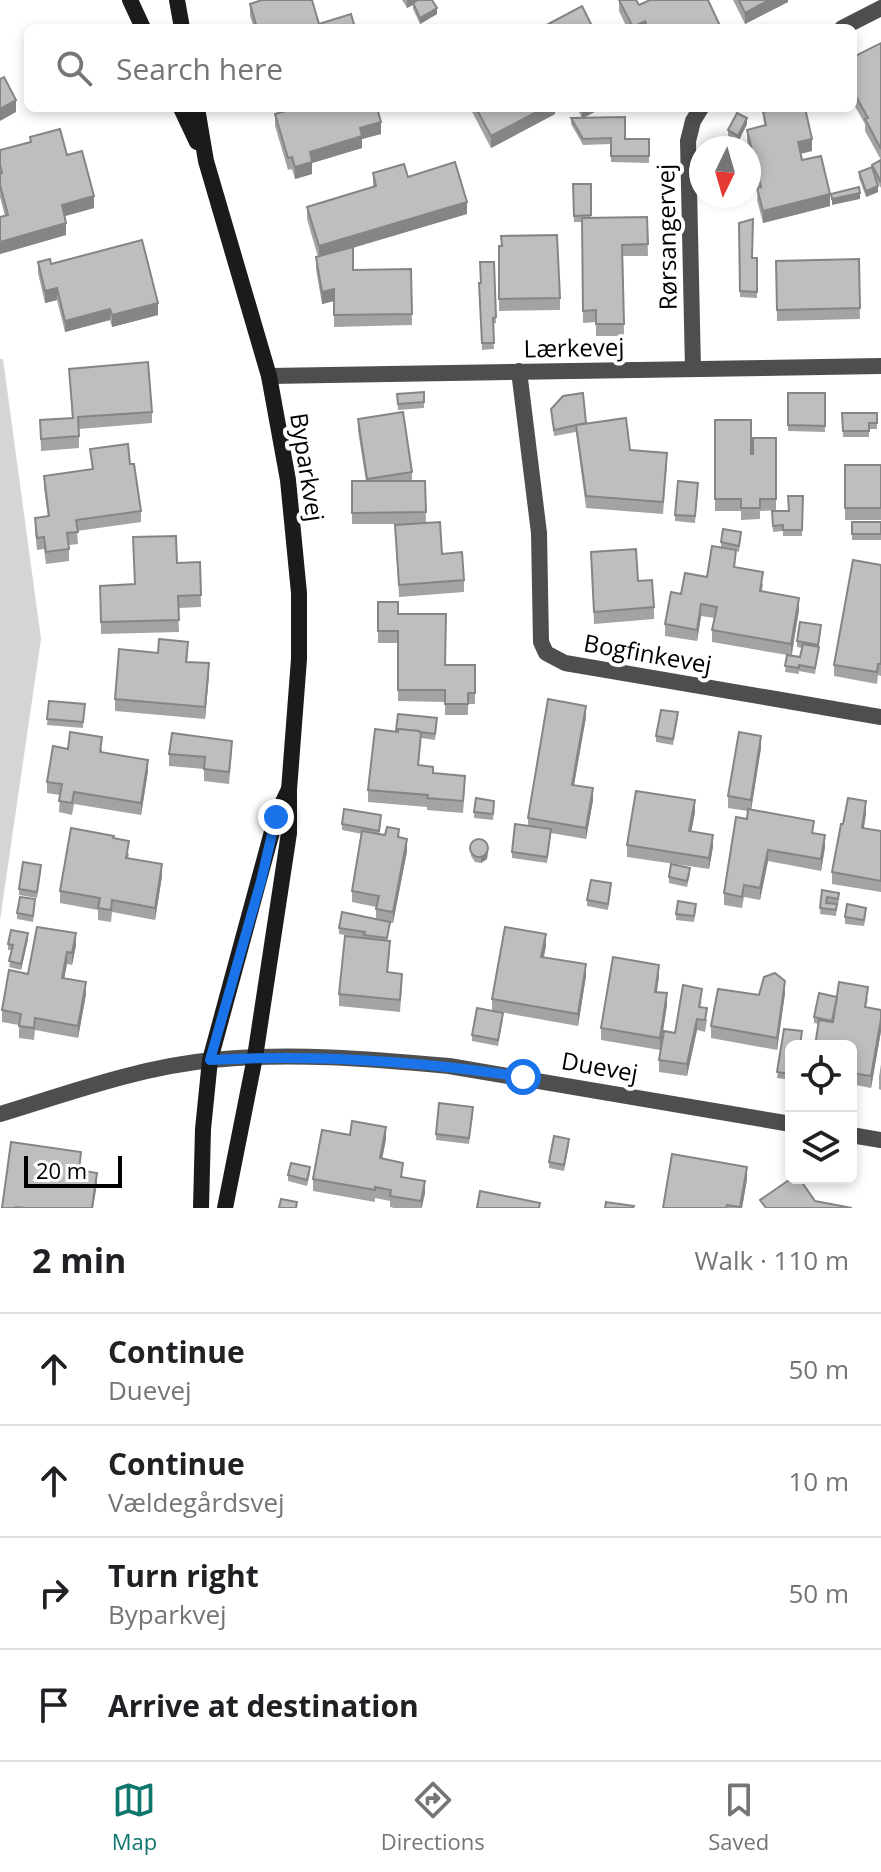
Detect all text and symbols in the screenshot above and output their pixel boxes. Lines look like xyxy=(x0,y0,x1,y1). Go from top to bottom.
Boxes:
search box xyxy=(24,24,857,112)
icon: search xyxy=(52,46,96,90)
text: Search here xyxy=(116,48,283,89)
north arrow xyxy=(689,136,761,208)
street label: Rørsangervej xyxy=(648,164,684,310)
street label: Lærkevej xyxy=(523,330,625,364)
street label: Byparkvej xyxy=(283,410,333,524)
street label: Bogfinkevej xyxy=(581,626,715,680)
route end xyxy=(258,799,294,835)
map controls xyxy=(785,1040,857,1184)
button: locate xyxy=(785,1040,857,1112)
street label: Duevej xyxy=(559,1043,641,1089)
route start xyxy=(505,1059,541,1095)
button: layers xyxy=(785,1112,857,1184)
scale bar xyxy=(24,1152,122,1188)
text: 20 m xyxy=(36,1155,87,1185)
text: 2 min xyxy=(32,1237,126,1283)
text: Walk · 110 m xyxy=(695,1242,849,1278)
text: Continue xyxy=(108,1331,245,1372)
icon: ahead xyxy=(32,1347,76,1391)
text: 50 m xyxy=(788,1351,849,1387)
text: Duevej xyxy=(108,1372,192,1408)
text: Continue xyxy=(108,1443,245,1484)
icon: ahead xyxy=(32,1459,76,1503)
text: 10 m xyxy=(788,1463,849,1499)
text: Vældegårdsvej xyxy=(108,1484,285,1520)
text: Turn right xyxy=(108,1555,259,1596)
icon: right xyxy=(32,1571,76,1615)
text: 50 m xyxy=(788,1575,849,1611)
text: Byparkvej xyxy=(108,1596,227,1632)
icon: arrive xyxy=(32,1683,76,1727)
text: Arrive at destination xyxy=(108,1685,419,1726)
tab: Map xyxy=(112,1778,157,1856)
tab: Directions xyxy=(381,1778,485,1856)
tab: Saved xyxy=(708,1778,769,1856)

